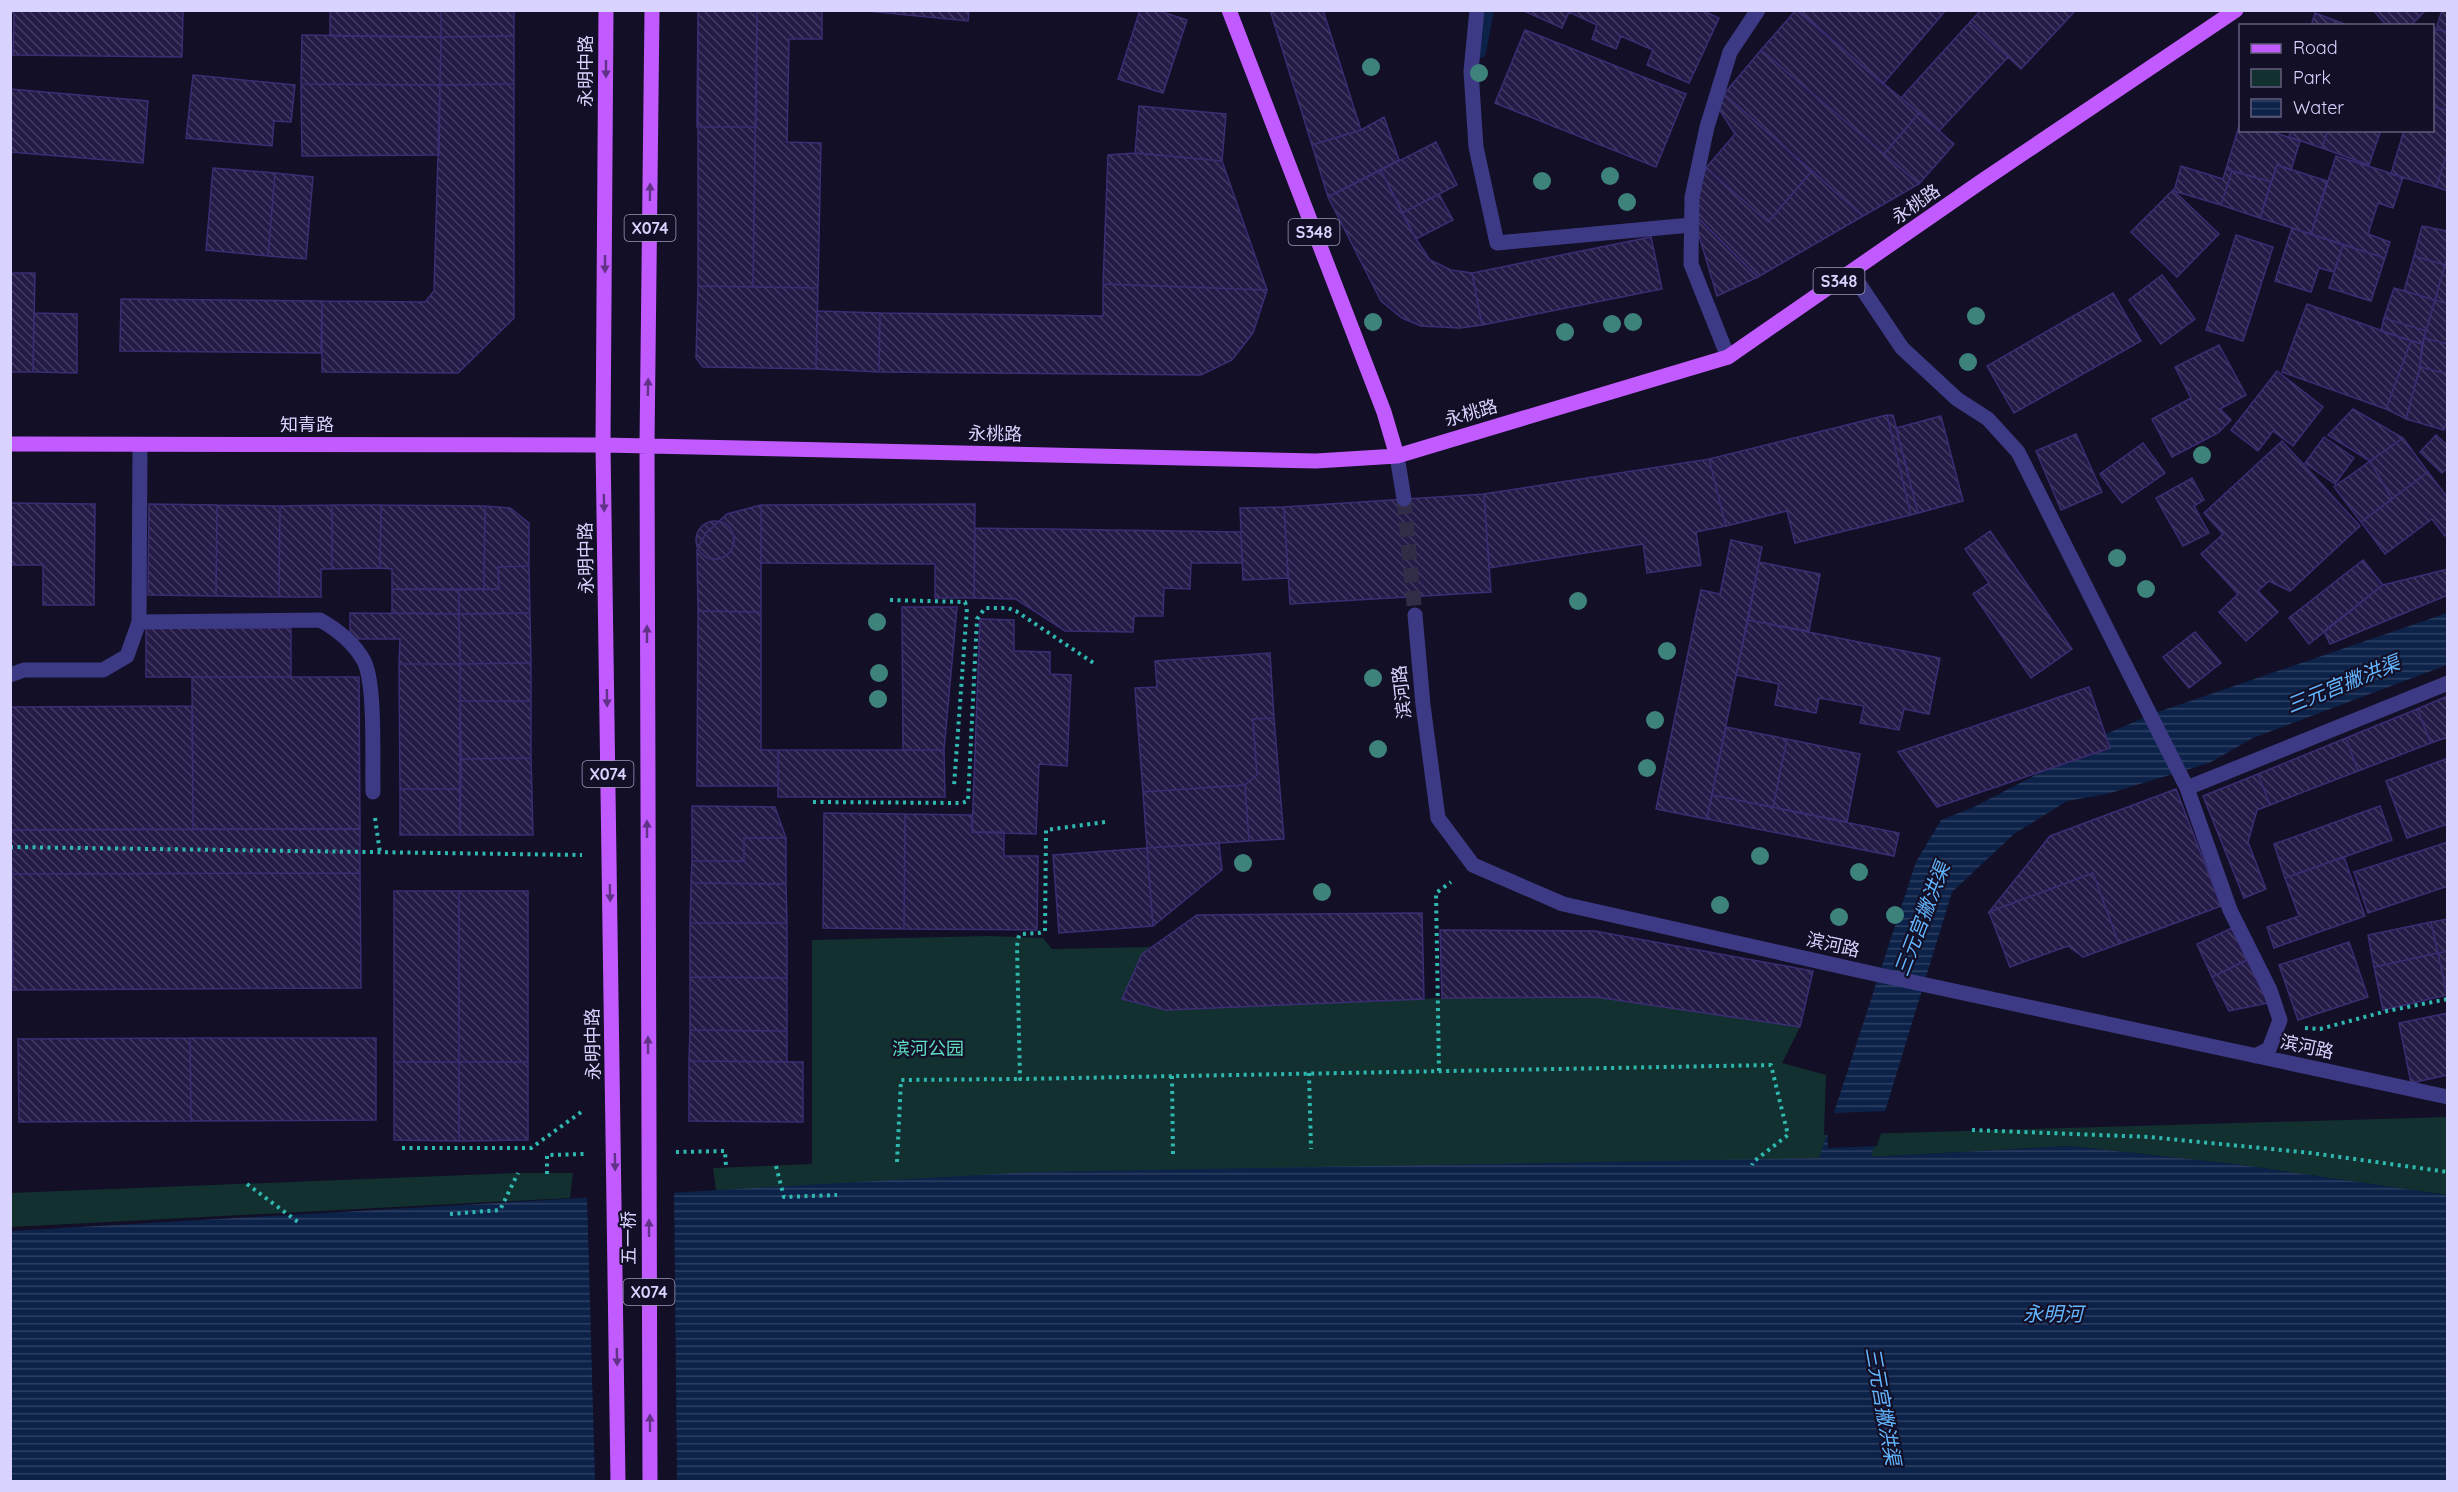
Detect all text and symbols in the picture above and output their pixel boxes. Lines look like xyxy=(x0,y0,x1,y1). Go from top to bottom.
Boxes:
legend xyxy=(2239,24,2434,132)
street label: 永明中路 xyxy=(574,35,597,107)
text: Road xyxy=(2293,36,2338,59)
one-way arrow xyxy=(601,59,611,78)
text: Park xyxy=(2293,66,2331,89)
text: Water xyxy=(2293,96,2344,119)
street label: 永桃路 xyxy=(1887,179,1944,228)
one-way arrow xyxy=(645,183,655,202)
road number: X074 xyxy=(624,215,676,241)
road number: S348 xyxy=(1288,219,1340,245)
one-way arrow xyxy=(600,254,609,273)
road number: S348 xyxy=(1814,268,1864,294)
one-way arrow xyxy=(643,377,652,396)
street label: 永桃路 xyxy=(1442,394,1500,431)
street label: 知青路 xyxy=(280,413,334,436)
street label: 永桃路 xyxy=(968,422,1022,445)
one-way arrow xyxy=(600,494,609,513)
street label: 永明中路 xyxy=(573,522,598,594)
one-way arrow xyxy=(642,624,652,643)
water label: 三元宫撇洪渠 xyxy=(2282,648,2406,718)
street label: 滨河路 xyxy=(1387,664,1416,720)
one-way arrow xyxy=(602,689,612,708)
road number: X074 xyxy=(582,761,634,787)
one-way arrow xyxy=(642,819,652,838)
water label: 三元宫撇洪渠 xyxy=(1888,856,1956,979)
one-way arrow xyxy=(605,884,615,903)
street label: 滨河路 xyxy=(1804,927,1862,962)
street label: 永明中路 xyxy=(580,1008,605,1080)
street label: 滨河路 xyxy=(2278,1030,2336,1063)
one-way arrow xyxy=(643,1035,653,1054)
park label: 滨河公园 xyxy=(892,1037,964,1060)
one-way arrow xyxy=(610,1153,619,1172)
street label: 五一桥 xyxy=(617,1211,640,1265)
one-way arrow xyxy=(644,1219,653,1238)
road number: X074 xyxy=(624,1279,674,1305)
water label: 永明河 xyxy=(2023,1301,2087,1326)
water label: 三元宫撇洪渠 xyxy=(1861,1345,1907,1470)
one-way arrow xyxy=(612,1348,622,1367)
one-way arrow xyxy=(645,1414,655,1433)

